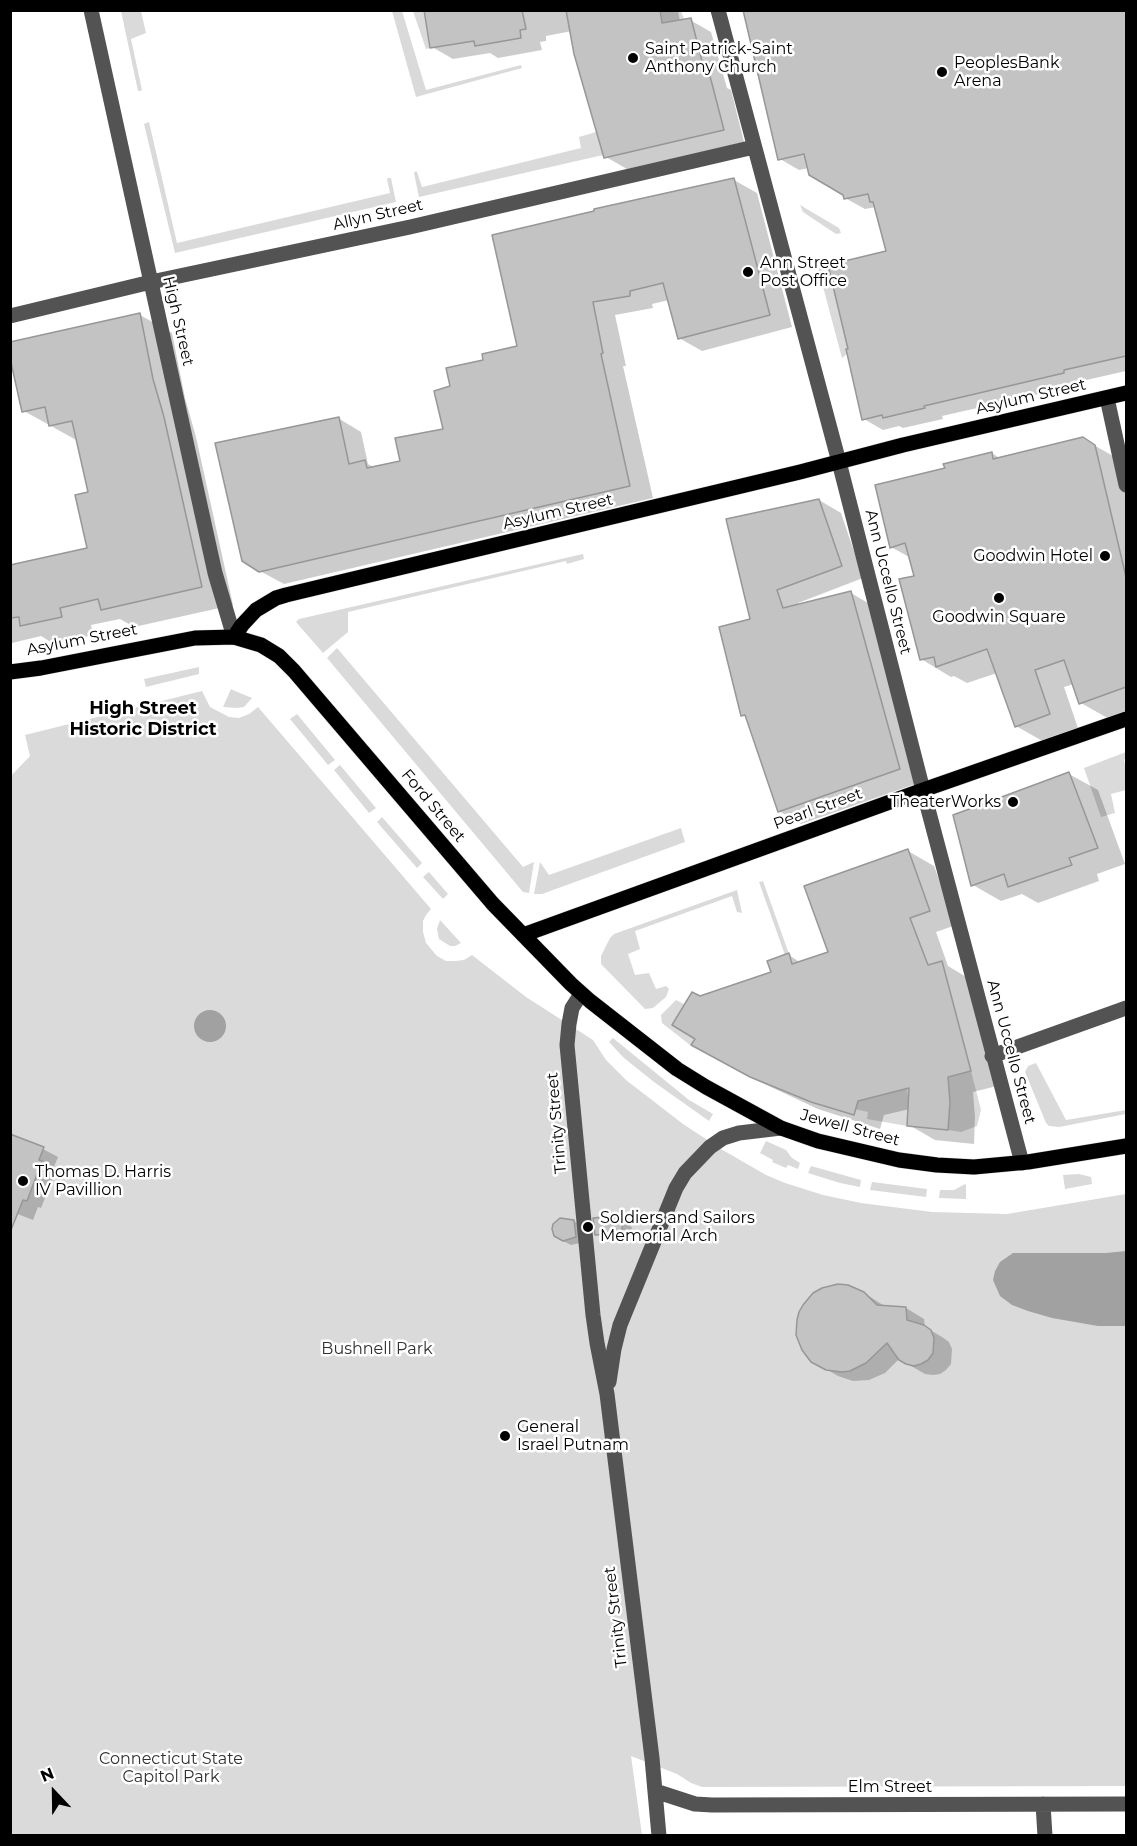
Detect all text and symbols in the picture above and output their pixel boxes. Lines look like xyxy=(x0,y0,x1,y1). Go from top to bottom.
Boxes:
place label: Saint Patrick-Saint Anthony Church xyxy=(645,39,793,77)
marker: Saint Patrick-Saint Anthony Church xyxy=(626,51,640,65)
place label: PeoplesBank Arena xyxy=(954,53,1059,91)
marker: PeoplesBank Arena xyxy=(935,65,949,79)
street label: Allyn Street xyxy=(331,195,425,235)
place label: Ann Street Post Office xyxy=(760,253,847,291)
marker: Ann Street Post Office xyxy=(741,265,755,279)
street label: High Street xyxy=(158,274,198,368)
street label: Asylum Street xyxy=(974,375,1088,419)
street label: Asylum Street xyxy=(501,490,615,534)
street label: Ann Uccello Street xyxy=(861,508,915,656)
place label: Goodwin Hotel xyxy=(973,546,1093,566)
marker: Goodwin Hotel xyxy=(1098,549,1112,563)
marker: Goodwin Square xyxy=(992,591,1006,605)
place label: Goodwin Square xyxy=(932,607,1066,627)
street label: Asylum Street xyxy=(25,620,139,660)
district label: High Street Historic District xyxy=(69,698,217,740)
street label: Ford Street xyxy=(397,766,469,846)
street label: Pearl Street xyxy=(771,784,865,834)
place label: TheaterWorks xyxy=(890,792,1001,812)
marker: TheaterWorks xyxy=(1006,795,1020,809)
street label: Ann Uccello Street xyxy=(983,978,1039,1126)
street label: Trinity Street xyxy=(543,1072,571,1174)
street label: Jewell Street xyxy=(798,1106,902,1150)
place label: Thomas D. Harris IV Pavillion xyxy=(35,1162,171,1200)
marker: Thomas D. Harris IV Pavillion xyxy=(16,1174,30,1188)
place label: Soldiers and Sailors Memorial Arch xyxy=(600,1208,755,1246)
marker: Soldiers and Sailors Memorial Arch xyxy=(581,1220,595,1234)
park label: Bushnell Park xyxy=(321,1339,433,1359)
place label: General Israel Putnam xyxy=(517,1417,629,1455)
marker: General Israel Putnam xyxy=(498,1429,512,1443)
street label: Trinity Street xyxy=(600,1565,632,1669)
park label: Connecticut State Capitol Park xyxy=(99,1749,243,1787)
north arrow xyxy=(24,1762,84,1822)
text: N xyxy=(38,1764,57,1786)
street label: Elm Street xyxy=(848,1777,932,1797)

